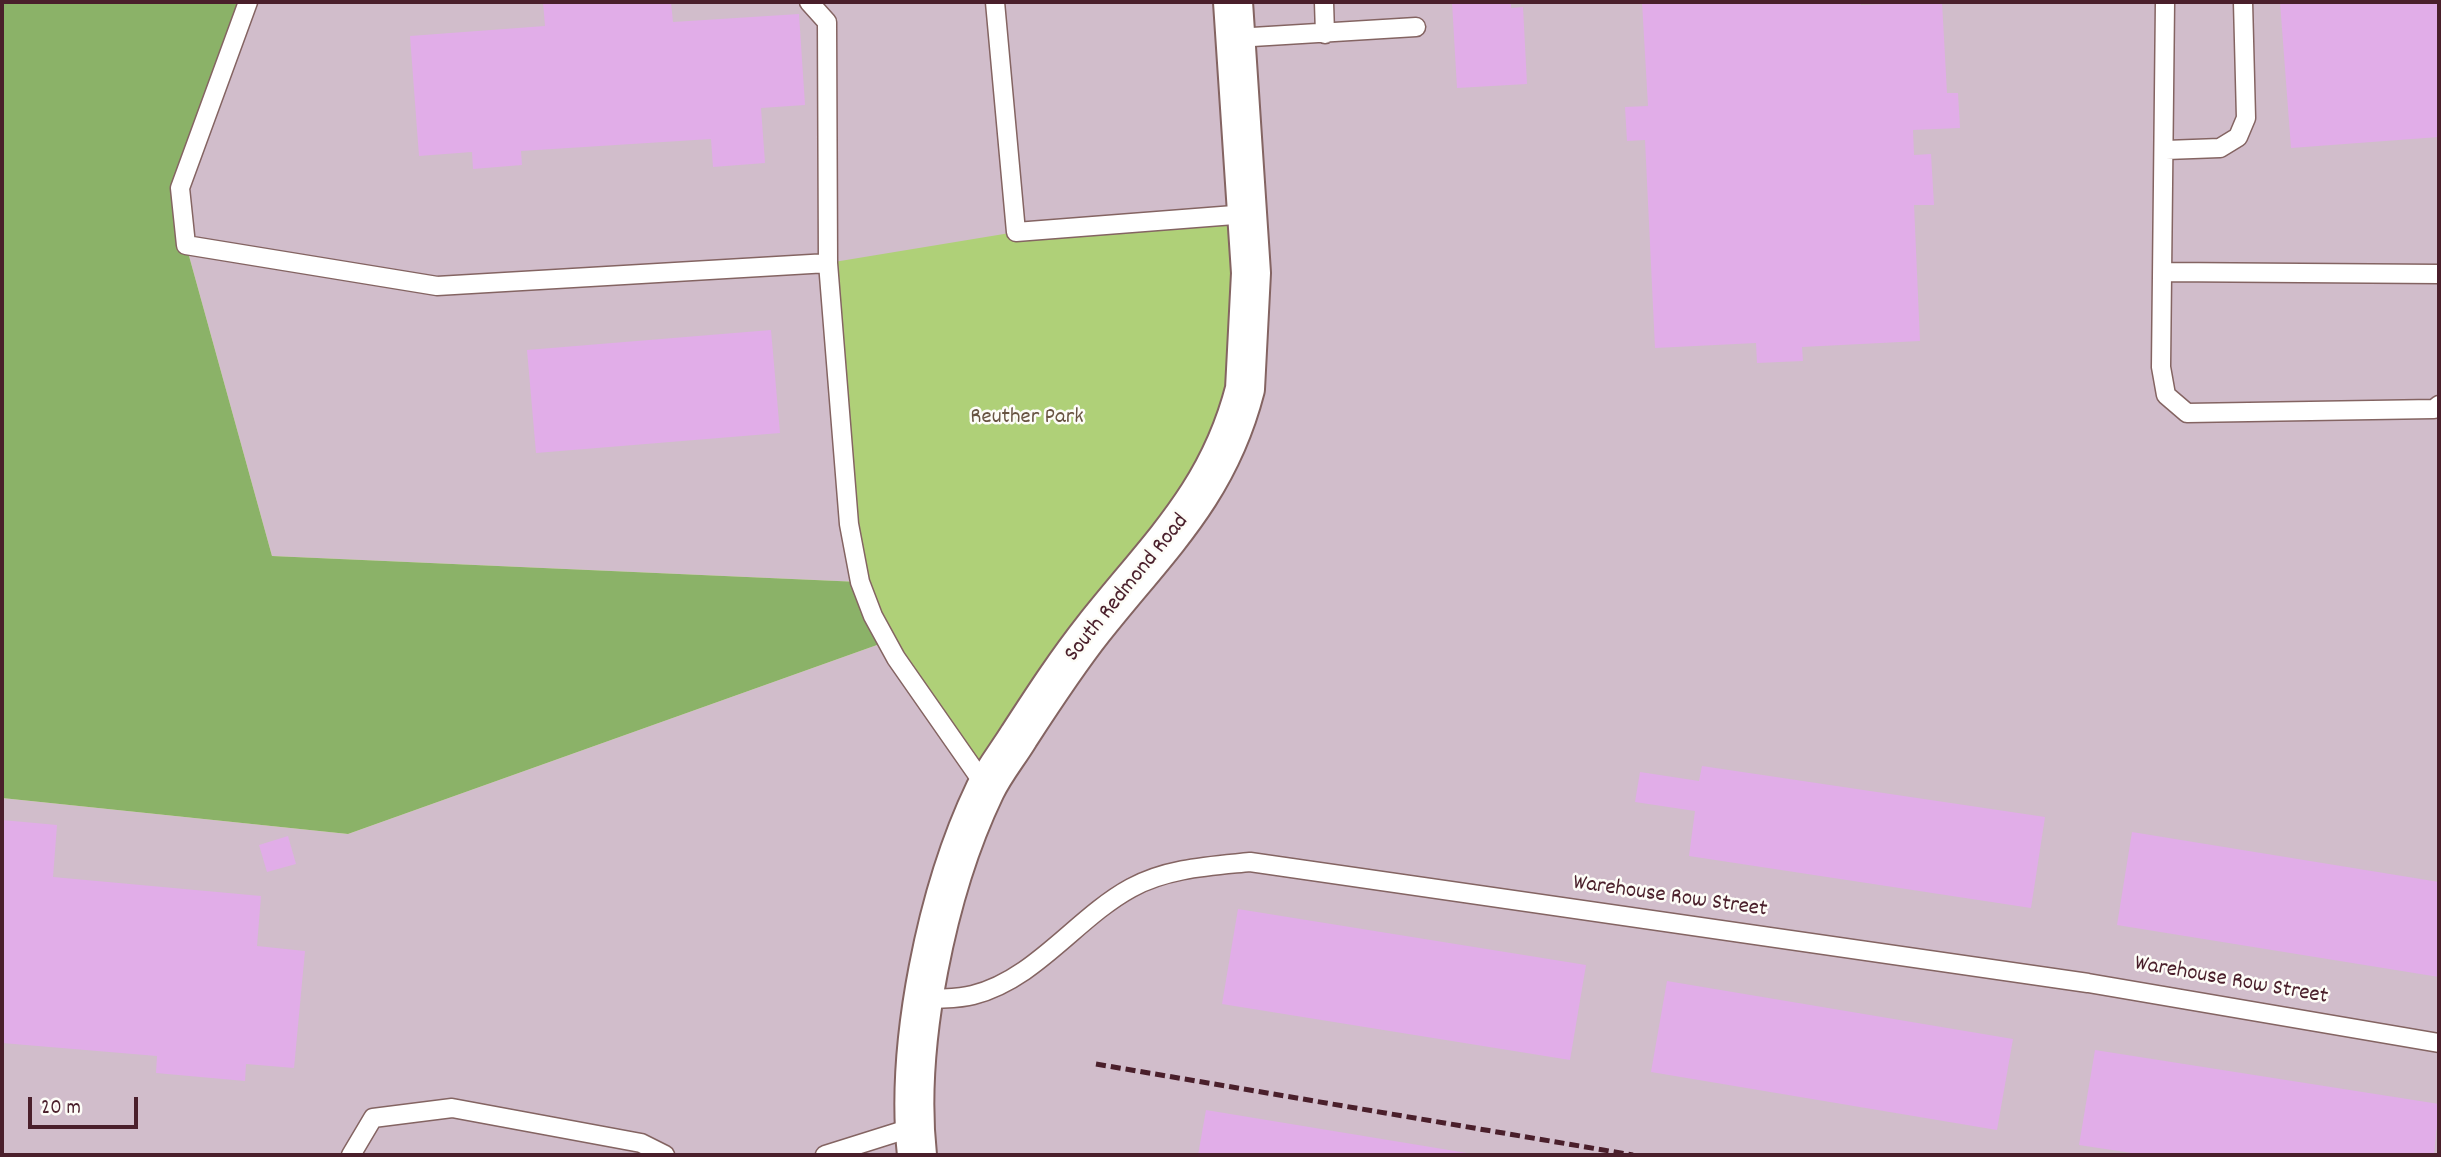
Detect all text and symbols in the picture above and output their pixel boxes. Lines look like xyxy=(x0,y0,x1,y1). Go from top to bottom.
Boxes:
park label: Reuther Park xyxy=(970,405,1084,433)
street label: South Redmond Road xyxy=(1060,509,1196,669)
street label: Warehouse Row Street xyxy=(1571,871,1769,925)
street label: Warehouse Row Street xyxy=(2132,951,2330,1013)
scale bar xyxy=(32,1084,142,1128)
text: 20 m xyxy=(41,1094,81,1124)

